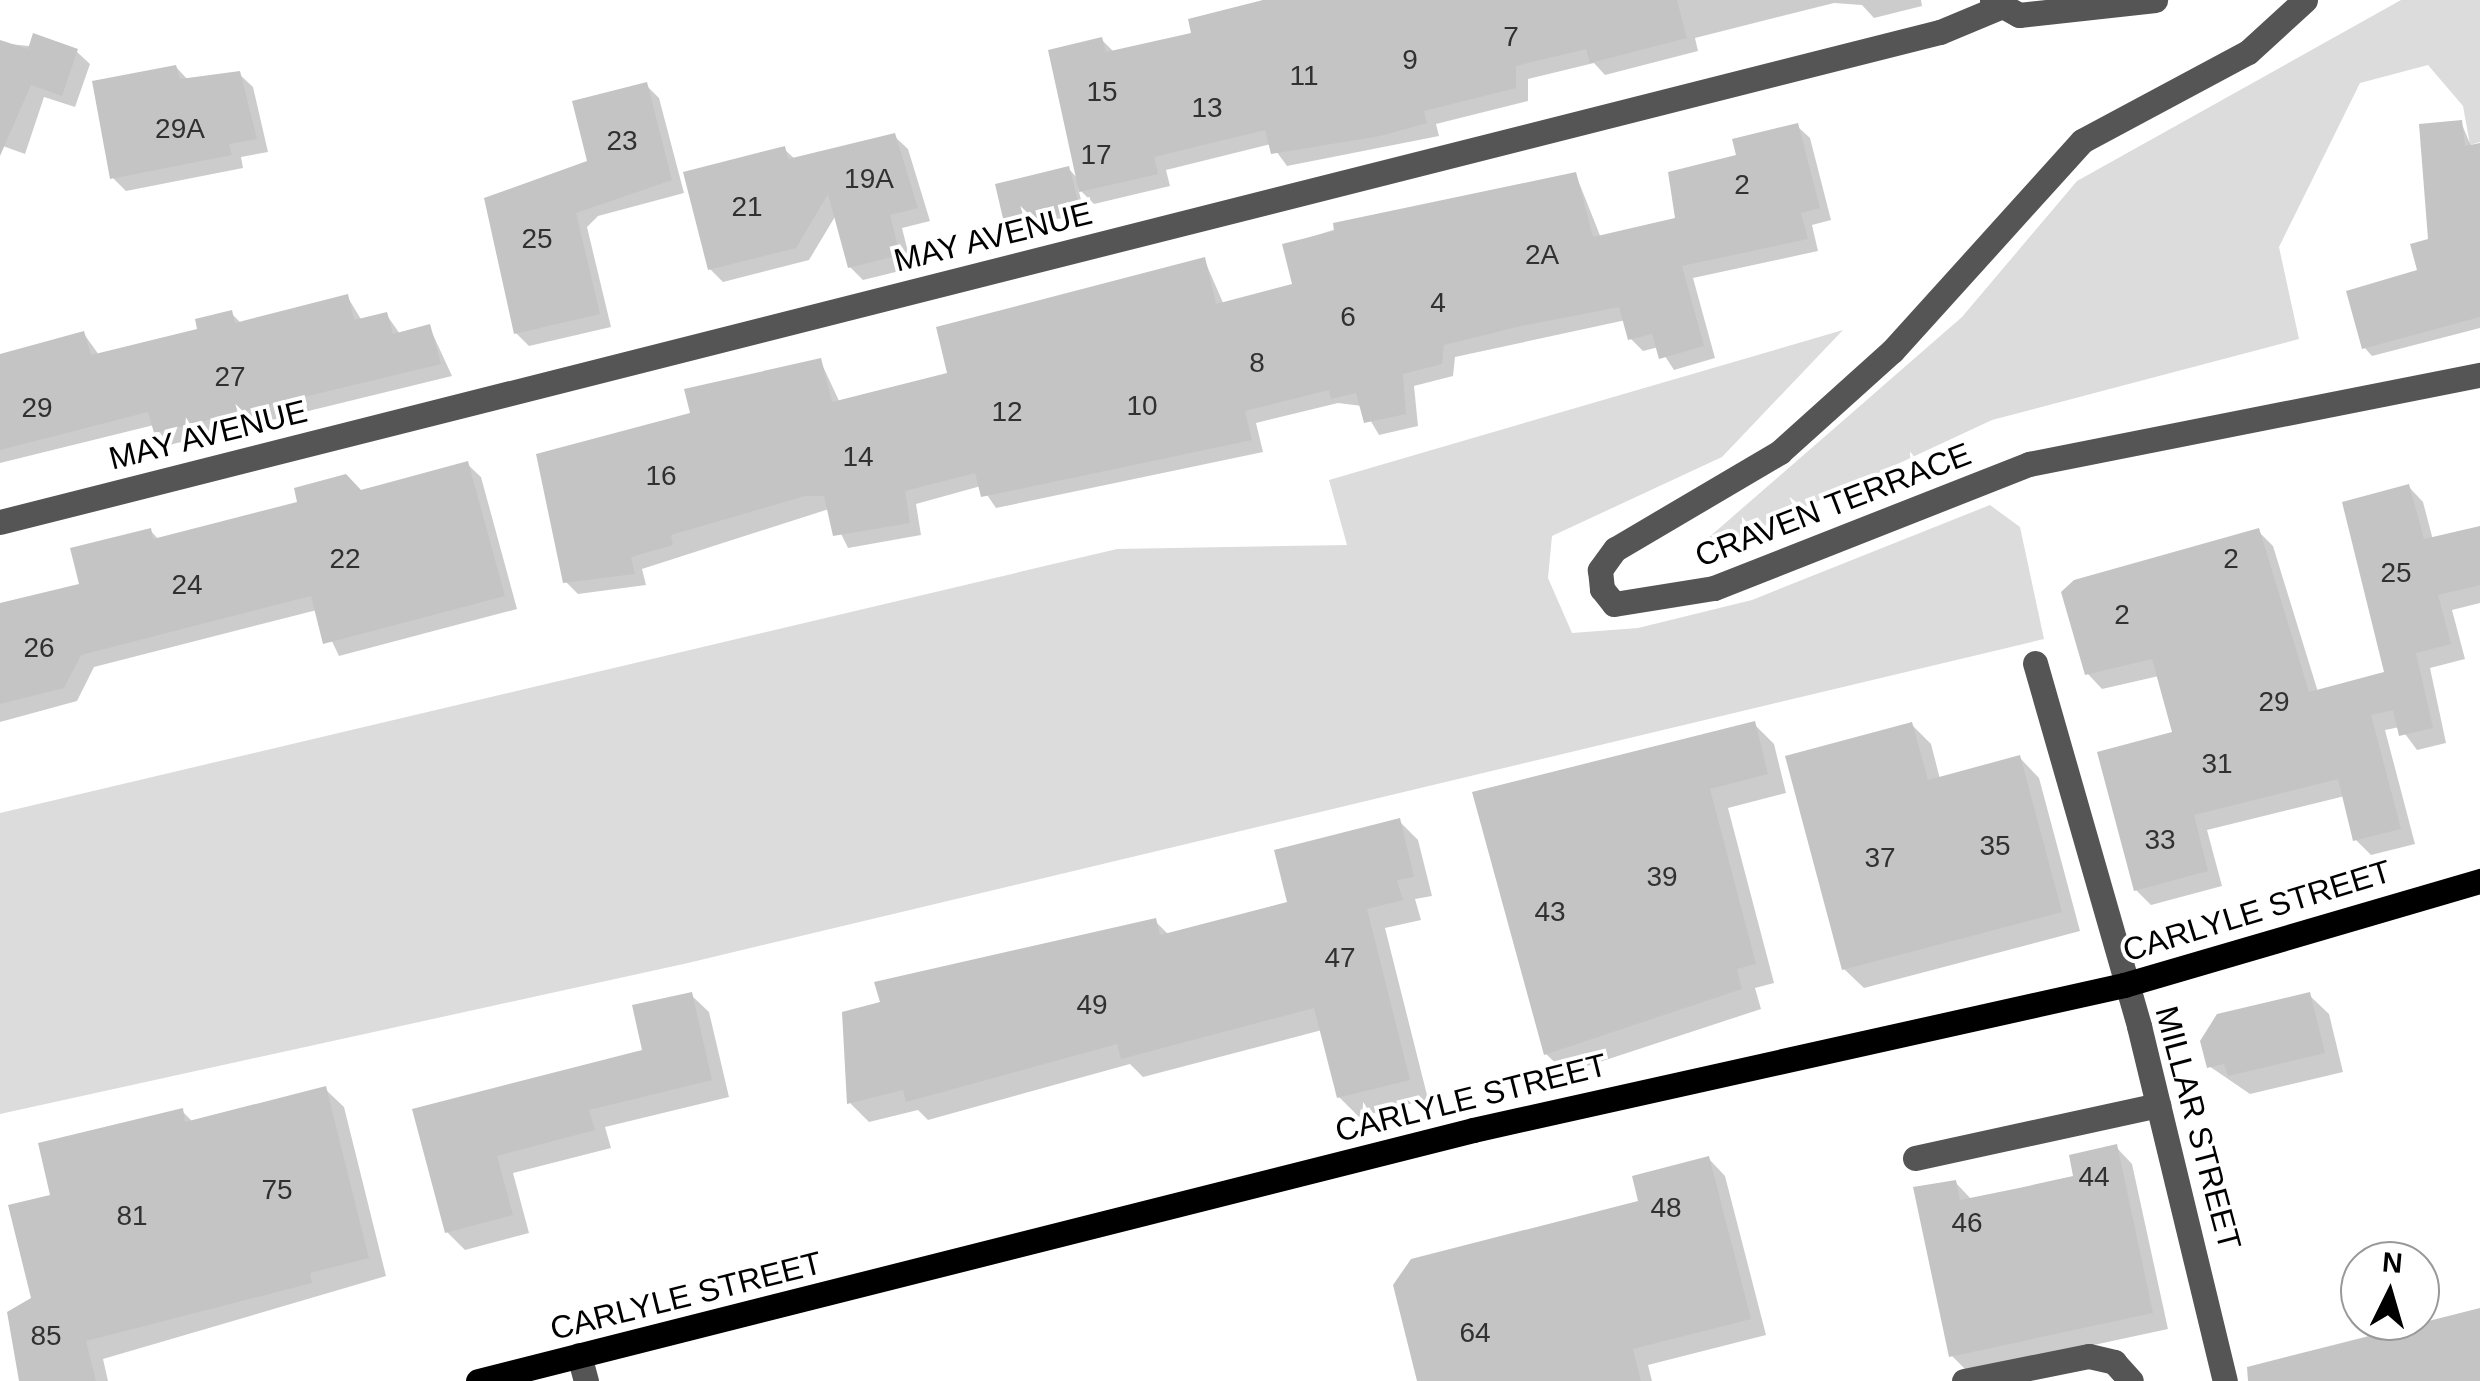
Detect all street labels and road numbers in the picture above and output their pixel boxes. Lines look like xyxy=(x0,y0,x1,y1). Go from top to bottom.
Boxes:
street label: MAY AVENUE xyxy=(889,194,1097,280)
street label: MAY AVENUE xyxy=(104,392,312,478)
street label: CRAVEN TERRACE xyxy=(1689,435,1977,575)
street label: CARLYLE STREET xyxy=(2118,852,2396,970)
street label: MILLAR STREET xyxy=(2147,1002,2249,1254)
street label: CARLYLE STREET xyxy=(1331,1046,1611,1150)
street label: CARLYLE STREET xyxy=(546,1244,826,1348)

